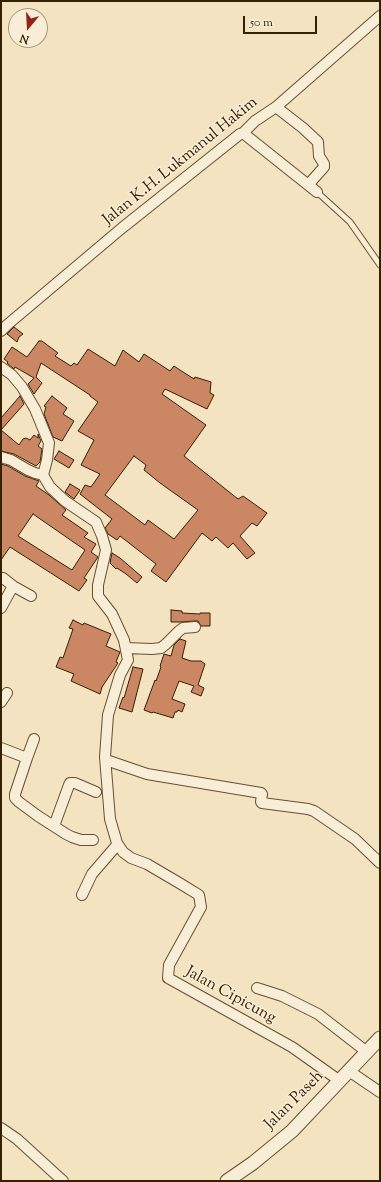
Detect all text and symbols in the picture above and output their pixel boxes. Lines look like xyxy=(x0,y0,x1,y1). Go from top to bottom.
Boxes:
north arrow xyxy=(8,8,48,48)
scale bar xyxy=(245,8,319,34)
text: 50 m xyxy=(250,14,273,32)
text: N xyxy=(18,29,31,47)
street label: Jalan K.H. Lukmanul Hakim xyxy=(100,94,262,230)
street label: Jalan Cipicung xyxy=(181,963,279,1029)
street label: Jalan Paseh xyxy=(261,1067,329,1135)

